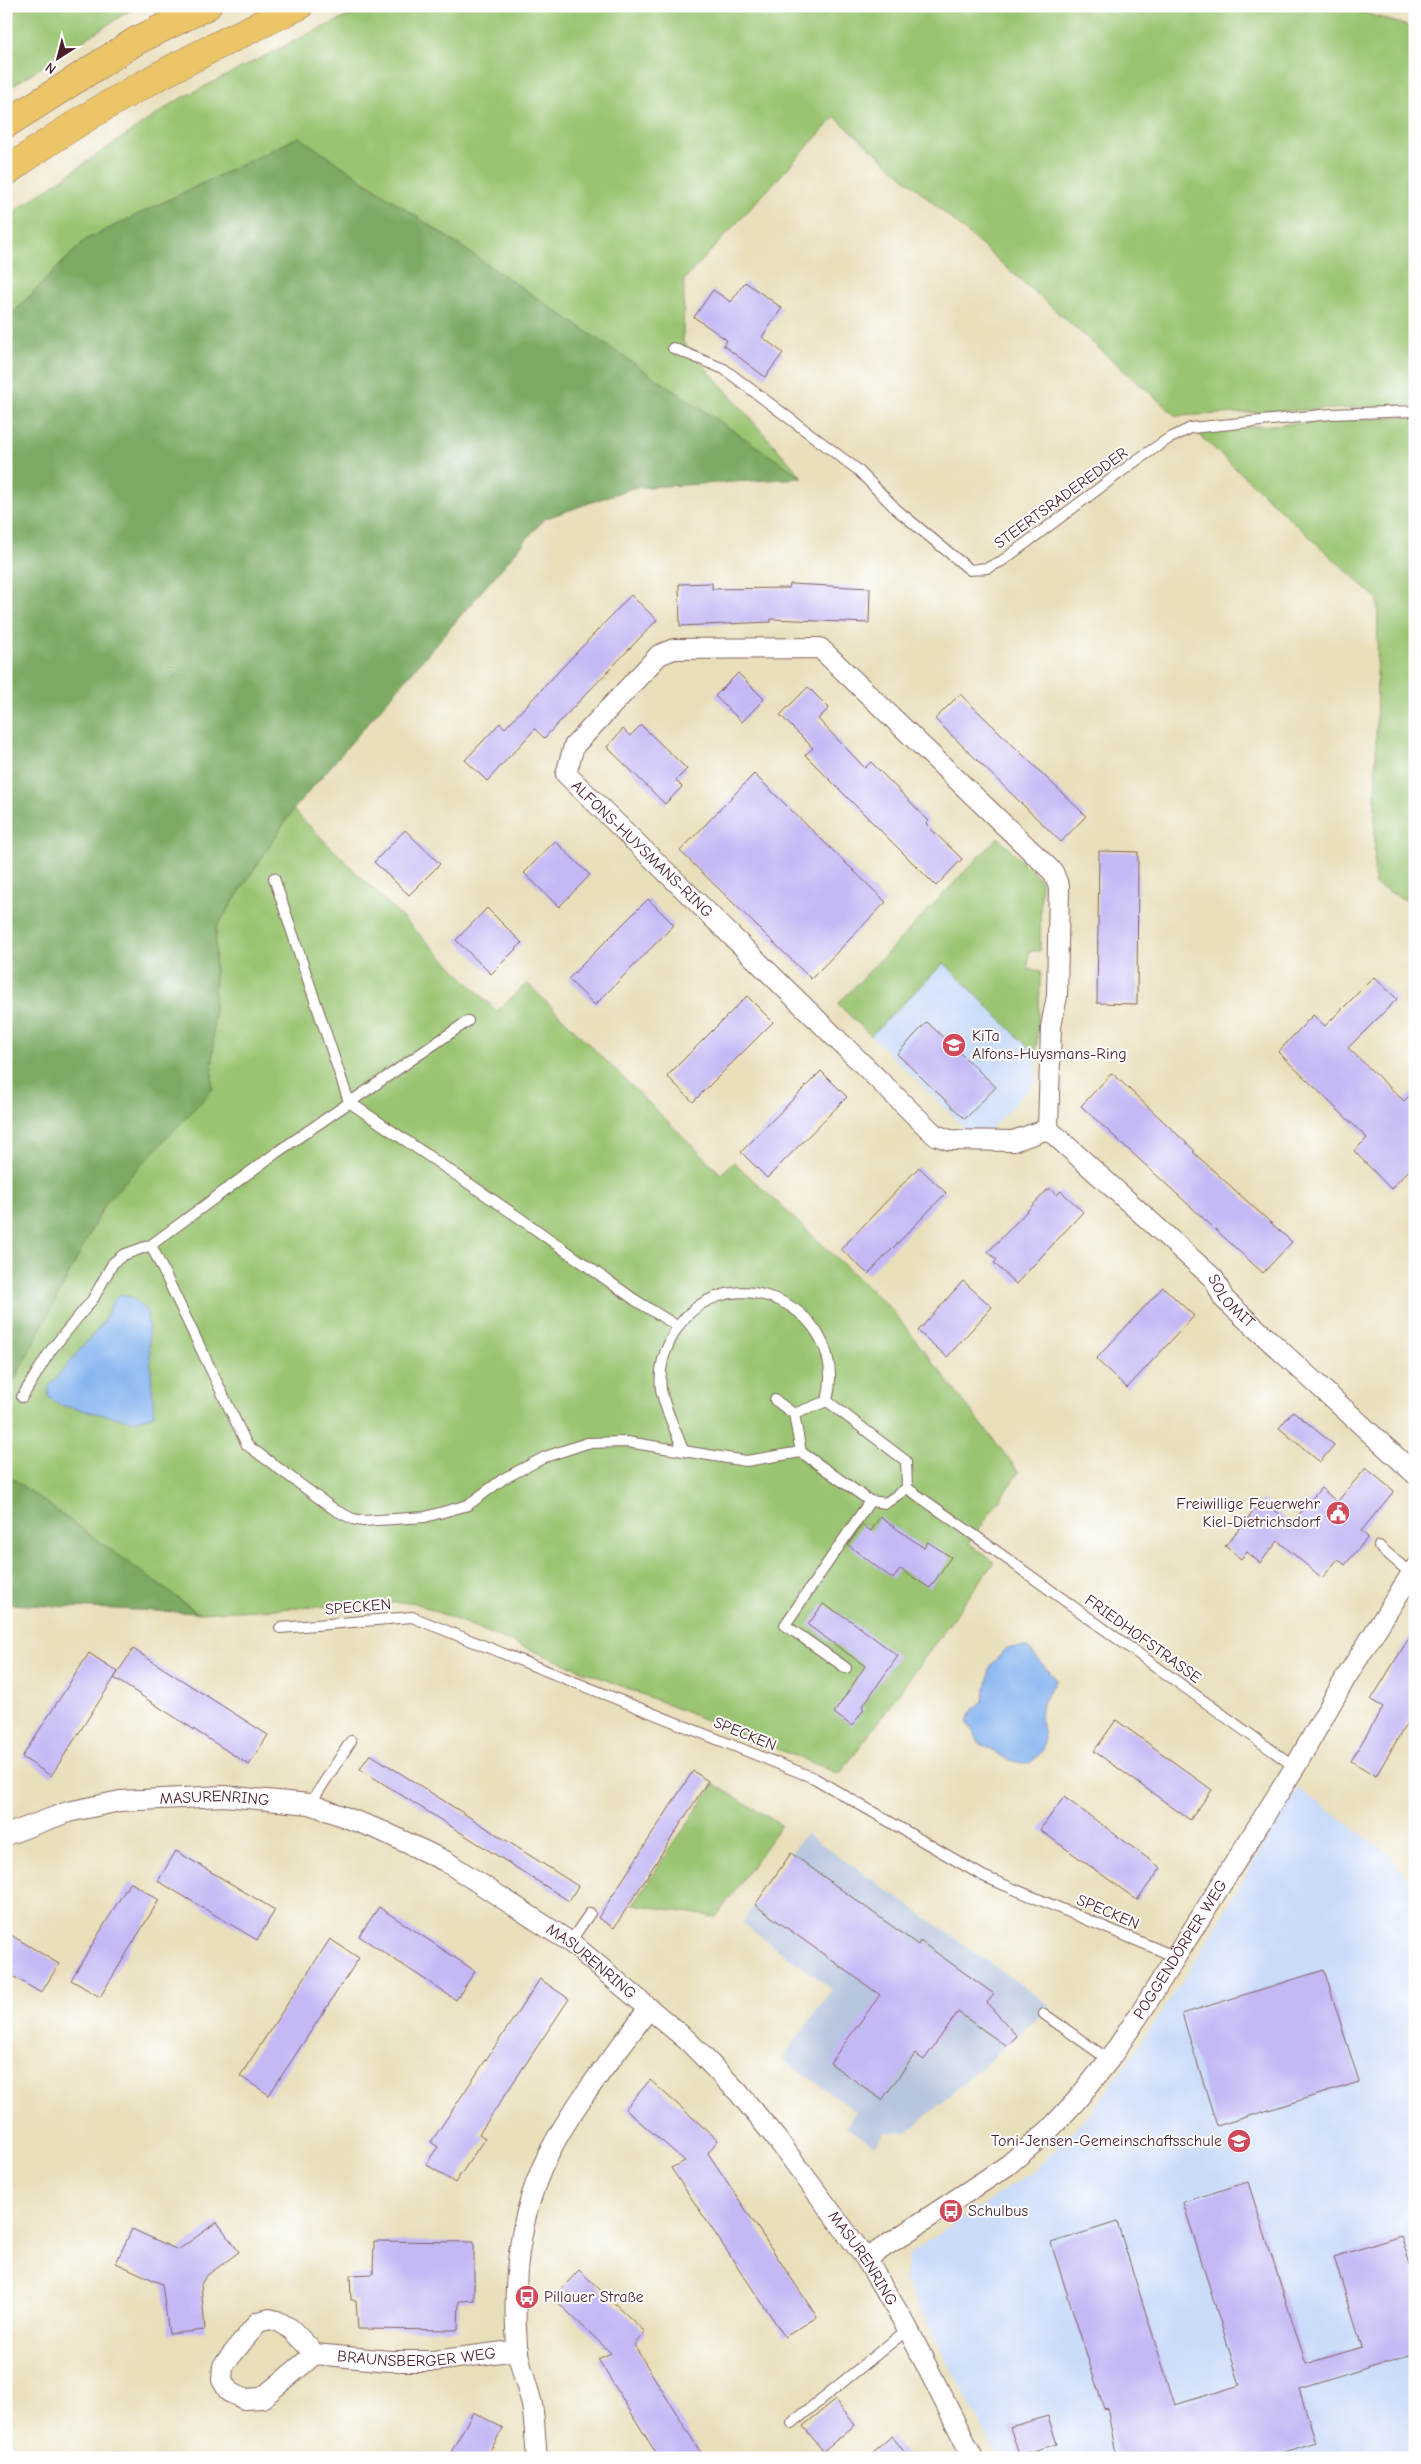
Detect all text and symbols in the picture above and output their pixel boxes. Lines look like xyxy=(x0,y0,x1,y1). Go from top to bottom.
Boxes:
north arrow xyxy=(32,32,82,82)
text: N xyxy=(42,59,59,78)
street label: STEERTSRADEREDDER xyxy=(991,443,1131,552)
street label: ALFONS-HUYSMANS-RING xyxy=(568,777,716,921)
place label: KiTa Alfons-Huysmans-Ring xyxy=(972,1027,1127,1063)
school or university icon: KiTa Alfons-Huysmans-Ring xyxy=(941,1032,967,1058)
street label: SOLOMIT xyxy=(1204,1271,1259,1332)
place label: Freiwillige Feuerwehr Kiel-Dietrichsdorf xyxy=(1176,1495,1322,1531)
public building icon: Freiwillige Feuerwehr Kiel-Dietrichsdorf xyxy=(1325,1500,1351,1526)
street label: FRIEDHOFSTRASSE xyxy=(1081,1591,1205,1687)
street label: SPECKEN xyxy=(324,1595,392,1619)
street label: SPECKEN xyxy=(711,1713,779,1755)
street label: MASURENRING xyxy=(159,1787,270,1809)
street label: POGGENDÖRPER WEG xyxy=(1130,1877,1231,2022)
street label: SPECKEN xyxy=(1074,1891,1142,1933)
street label: MASURENRING xyxy=(543,1920,640,2003)
school or university icon: Toni-Jensen-Gemeinschaftsschule xyxy=(1226,2128,1252,2154)
place label: Toni-Jensen-Gemeinschaftsschule xyxy=(991,2132,1222,2150)
bus stop icon: Schulbus xyxy=(938,2198,964,2224)
place label: Schulbus xyxy=(968,2202,1029,2220)
street label: MASURENRING xyxy=(825,2208,901,2309)
bus stop icon: Pillauer Straße xyxy=(514,2284,540,2310)
place label: Pillauer Straße xyxy=(544,2288,644,2306)
street label: BRAUNSBERGER WEG xyxy=(336,2344,497,2370)

